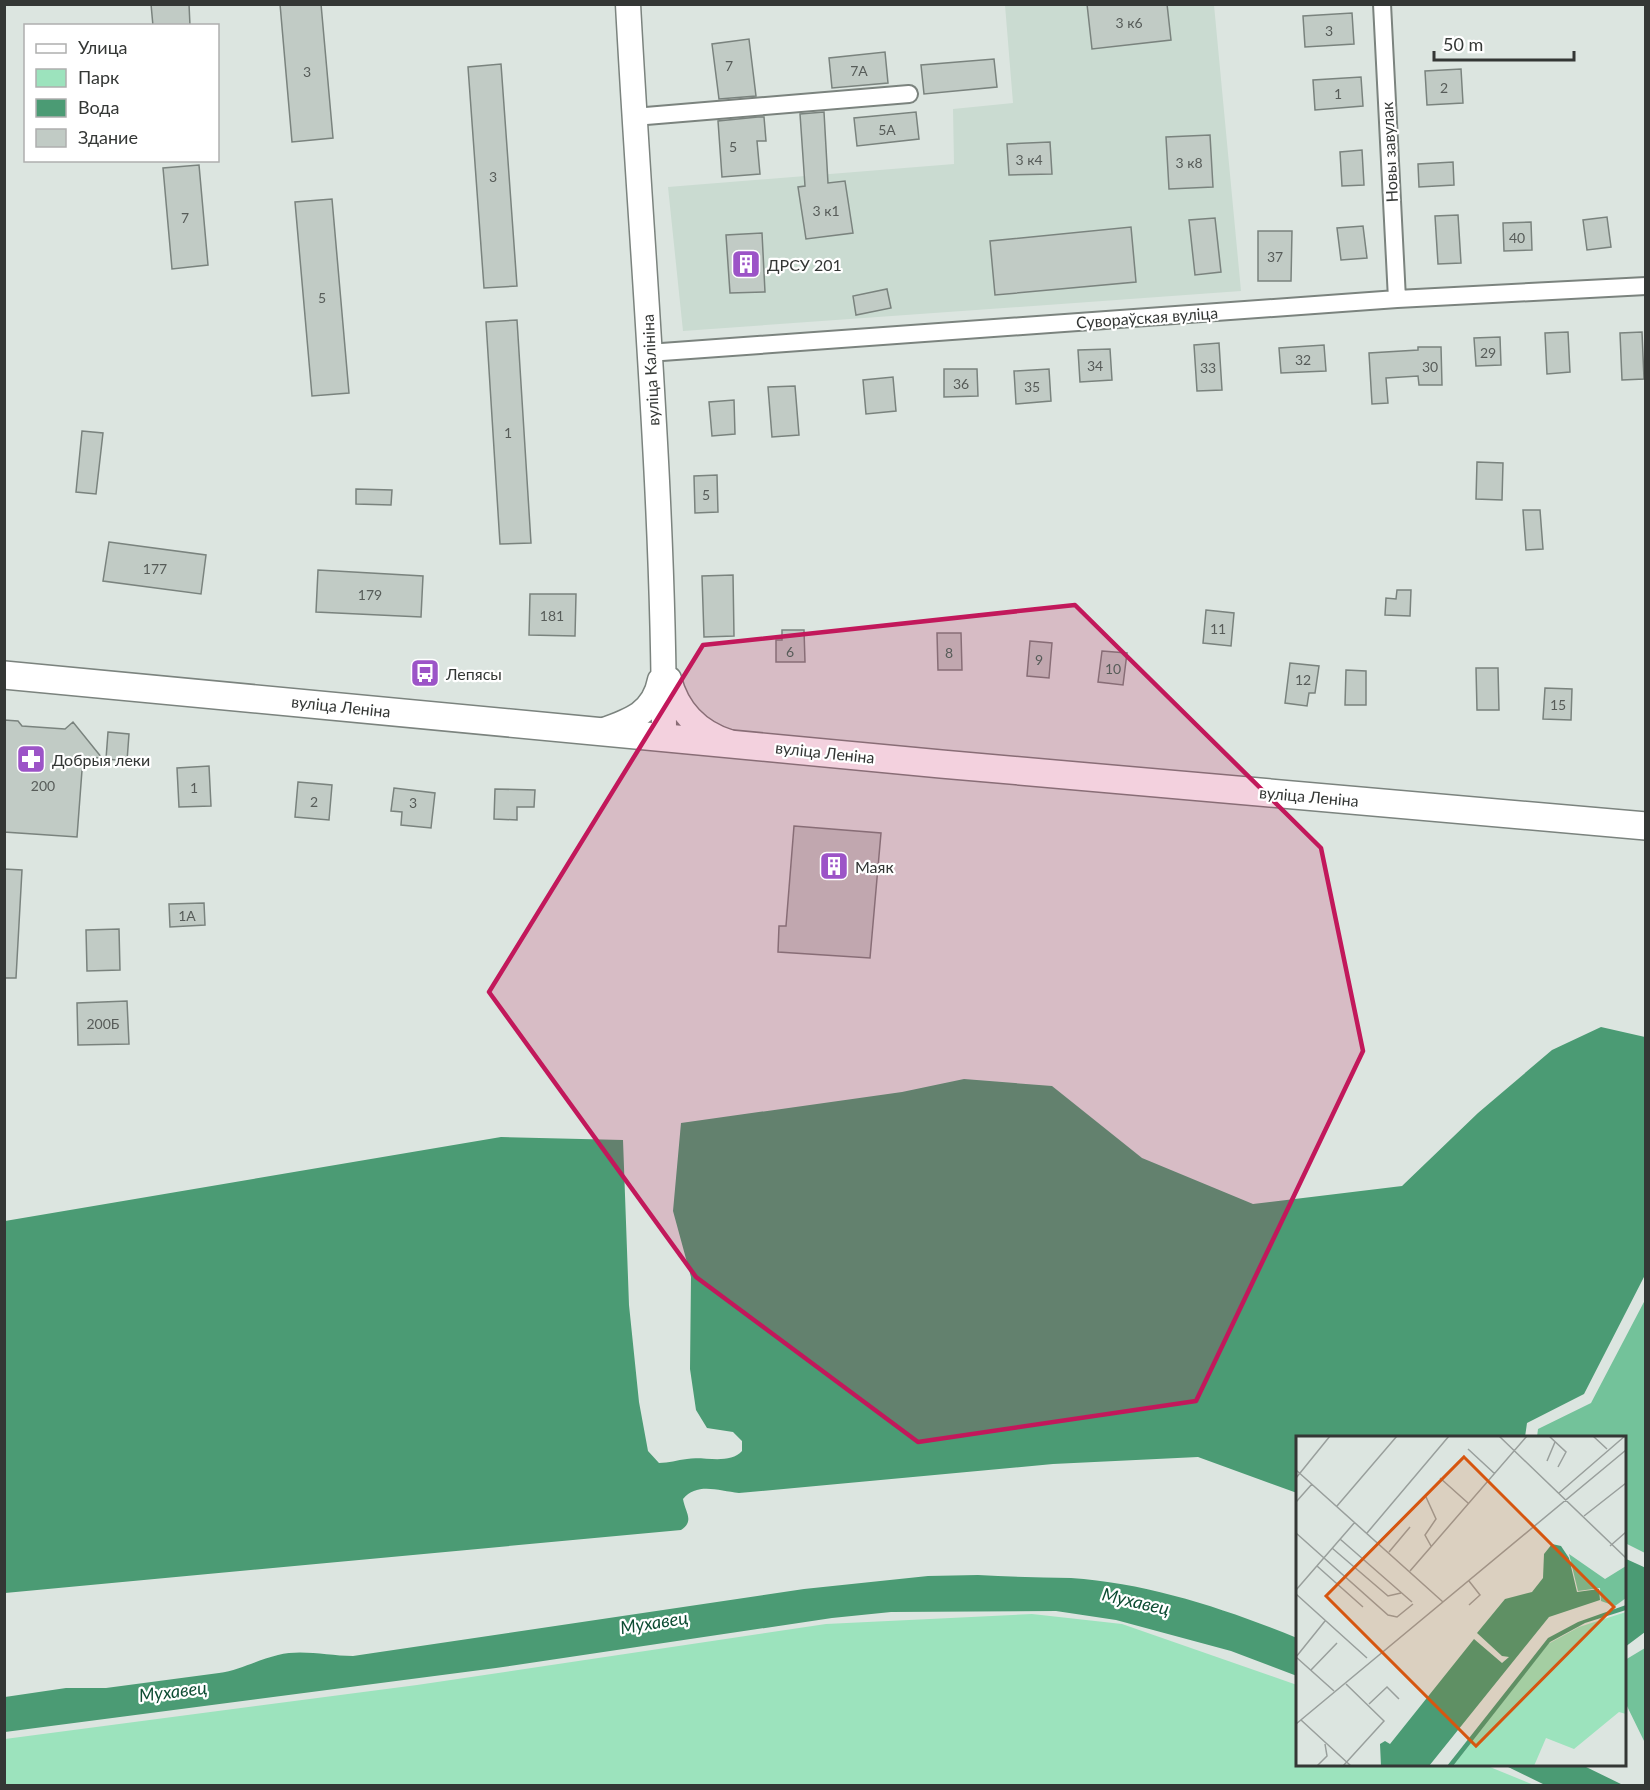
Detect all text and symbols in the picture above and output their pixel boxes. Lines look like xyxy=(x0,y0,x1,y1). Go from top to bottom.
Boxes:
house number: 3 к6 xyxy=(1115,14,1143,31)
house number: 3 xyxy=(1325,22,1333,39)
legend xyxy=(24,24,219,162)
scale bar xyxy=(1434,24,1574,62)
text: 50 m xyxy=(1443,33,1483,55)
text: Улица xyxy=(78,36,128,58)
house number: 7 xyxy=(725,57,733,74)
house number: 7А xyxy=(850,62,868,79)
house number: 3 xyxy=(303,63,311,80)
text: Парк xyxy=(78,66,120,88)
house number: 2 xyxy=(1440,79,1448,96)
house number: 1 xyxy=(1334,85,1342,102)
text: Вода xyxy=(78,96,119,118)
street label: Новы завулак xyxy=(1377,101,1401,203)
house number: 5А xyxy=(878,121,896,138)
text: Здание xyxy=(78,126,138,148)
house number: 5 xyxy=(729,138,737,155)
house number: 3 к4 xyxy=(1015,151,1043,168)
house number: 3 к8 xyxy=(1175,154,1203,171)
house number: 3 xyxy=(489,168,497,185)
house number: 3 к1 xyxy=(812,202,840,219)
house number: 7 xyxy=(181,209,189,226)
house number: 40 xyxy=(1509,229,1525,246)
building icon: ДРСУ 201 xyxy=(730,248,762,280)
house number: 37 xyxy=(1267,248,1283,265)
place label: ДРСУ 201 xyxy=(767,255,842,274)
house number: 5 xyxy=(318,289,326,306)
street label: Сувораўская вуліца xyxy=(1075,303,1219,331)
street label: вуліца Калініна xyxy=(638,314,662,426)
house number: 29 xyxy=(1480,344,1496,361)
house number: 32 xyxy=(1295,351,1311,368)
house number: 34 xyxy=(1087,357,1103,374)
house number: 30 xyxy=(1422,358,1438,375)
house number: 33 xyxy=(1200,359,1216,376)
house number: 36 xyxy=(953,375,969,392)
house number: 35 xyxy=(1024,378,1040,395)
house number: 1 xyxy=(504,424,512,441)
house number: 5 xyxy=(702,486,710,503)
house number: 177 xyxy=(143,560,167,577)
house number: 179 xyxy=(358,586,382,603)
house number: 181 xyxy=(540,607,564,624)
house number: 11 xyxy=(1210,620,1226,637)
house number: 6 xyxy=(786,643,794,660)
house number: 8 xyxy=(945,644,953,661)
house number: 9 xyxy=(1035,651,1043,668)
bus stop icon: Лепясы xyxy=(409,657,441,689)
house number: 10 xyxy=(1105,660,1121,677)
place label: Лепясы xyxy=(445,664,502,683)
house number: 12 xyxy=(1295,671,1311,688)
street label: вуліца Леніна xyxy=(290,691,392,721)
house number: 15 xyxy=(1550,696,1566,713)
street label: вуліца Леніна xyxy=(774,737,876,767)
pharmacy icon: Добрыя леки xyxy=(15,743,47,775)
place label: Добрыя леки xyxy=(52,750,150,769)
house number: 200 xyxy=(31,777,55,794)
house number: 1 xyxy=(190,779,198,796)
street label: вуліца Леніна xyxy=(1258,782,1360,810)
house number: 2 xyxy=(310,793,318,810)
house number: 3 xyxy=(409,794,417,811)
building icon: Маяк xyxy=(818,850,850,882)
place label: Маяк xyxy=(855,857,894,876)
house number: 1А xyxy=(178,907,196,924)
house number: 200Б xyxy=(86,1015,120,1032)
inset map xyxy=(1296,1436,1626,1766)
water label: Мухавец xyxy=(1100,1583,1172,1619)
water label: Мухавец xyxy=(618,1606,690,1638)
water label: Мухавец xyxy=(138,1676,208,1706)

